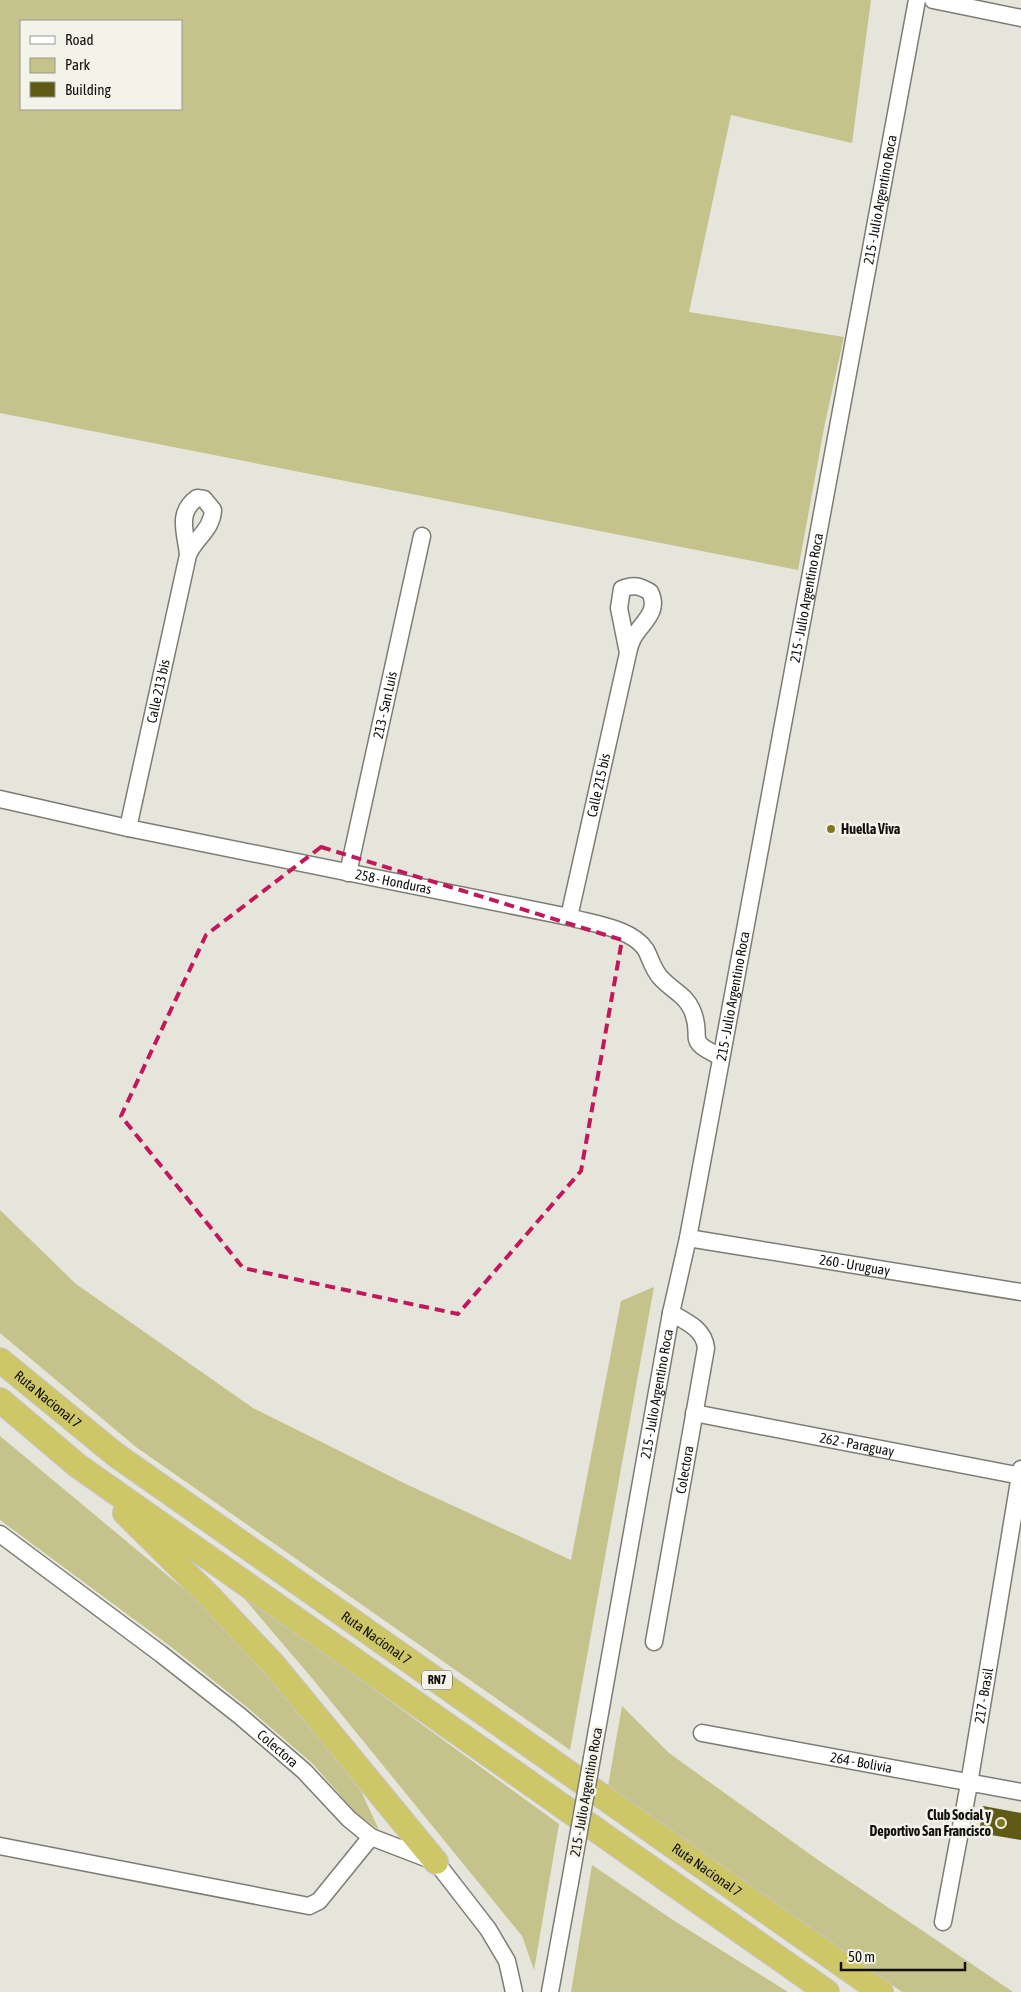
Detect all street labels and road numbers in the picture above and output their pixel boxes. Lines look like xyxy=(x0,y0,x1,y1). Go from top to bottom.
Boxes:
street label: 215 - Julio Argentino Roca xyxy=(860,134,900,265)
street label: 215 - Julio Argentino Roca xyxy=(787,532,826,664)
street label: Calle 213 bis xyxy=(143,658,173,725)
street label: 213 - San Luis xyxy=(370,670,400,740)
street label: Calle 215 bis xyxy=(584,752,613,819)
street label: 258 - Honduras xyxy=(354,866,433,897)
street label: 215 - Julio Argentino Roca xyxy=(713,930,753,1062)
street label: 260 - Uruguay xyxy=(818,1251,892,1279)
street label: 215 - Julio Argentino Roca xyxy=(637,1328,676,1460)
street label: Ruta Nacional 7 xyxy=(11,1367,85,1431)
street label: 262 - Paraguay xyxy=(818,1429,896,1459)
street label: Colectora xyxy=(672,1444,697,1495)
street label: Ruta Nacional 7 xyxy=(338,1608,414,1668)
street label: 217 - Brasil xyxy=(971,1666,996,1725)
road number: RN7 xyxy=(422,1670,452,1690)
street label: Colectora xyxy=(254,1726,301,1770)
street label: 215 - Julio Argentino Roca xyxy=(567,1726,605,1858)
street label: 264 - Bolivia xyxy=(829,1749,894,1776)
street label: Ruta Nacional 7 xyxy=(669,1840,745,1900)

